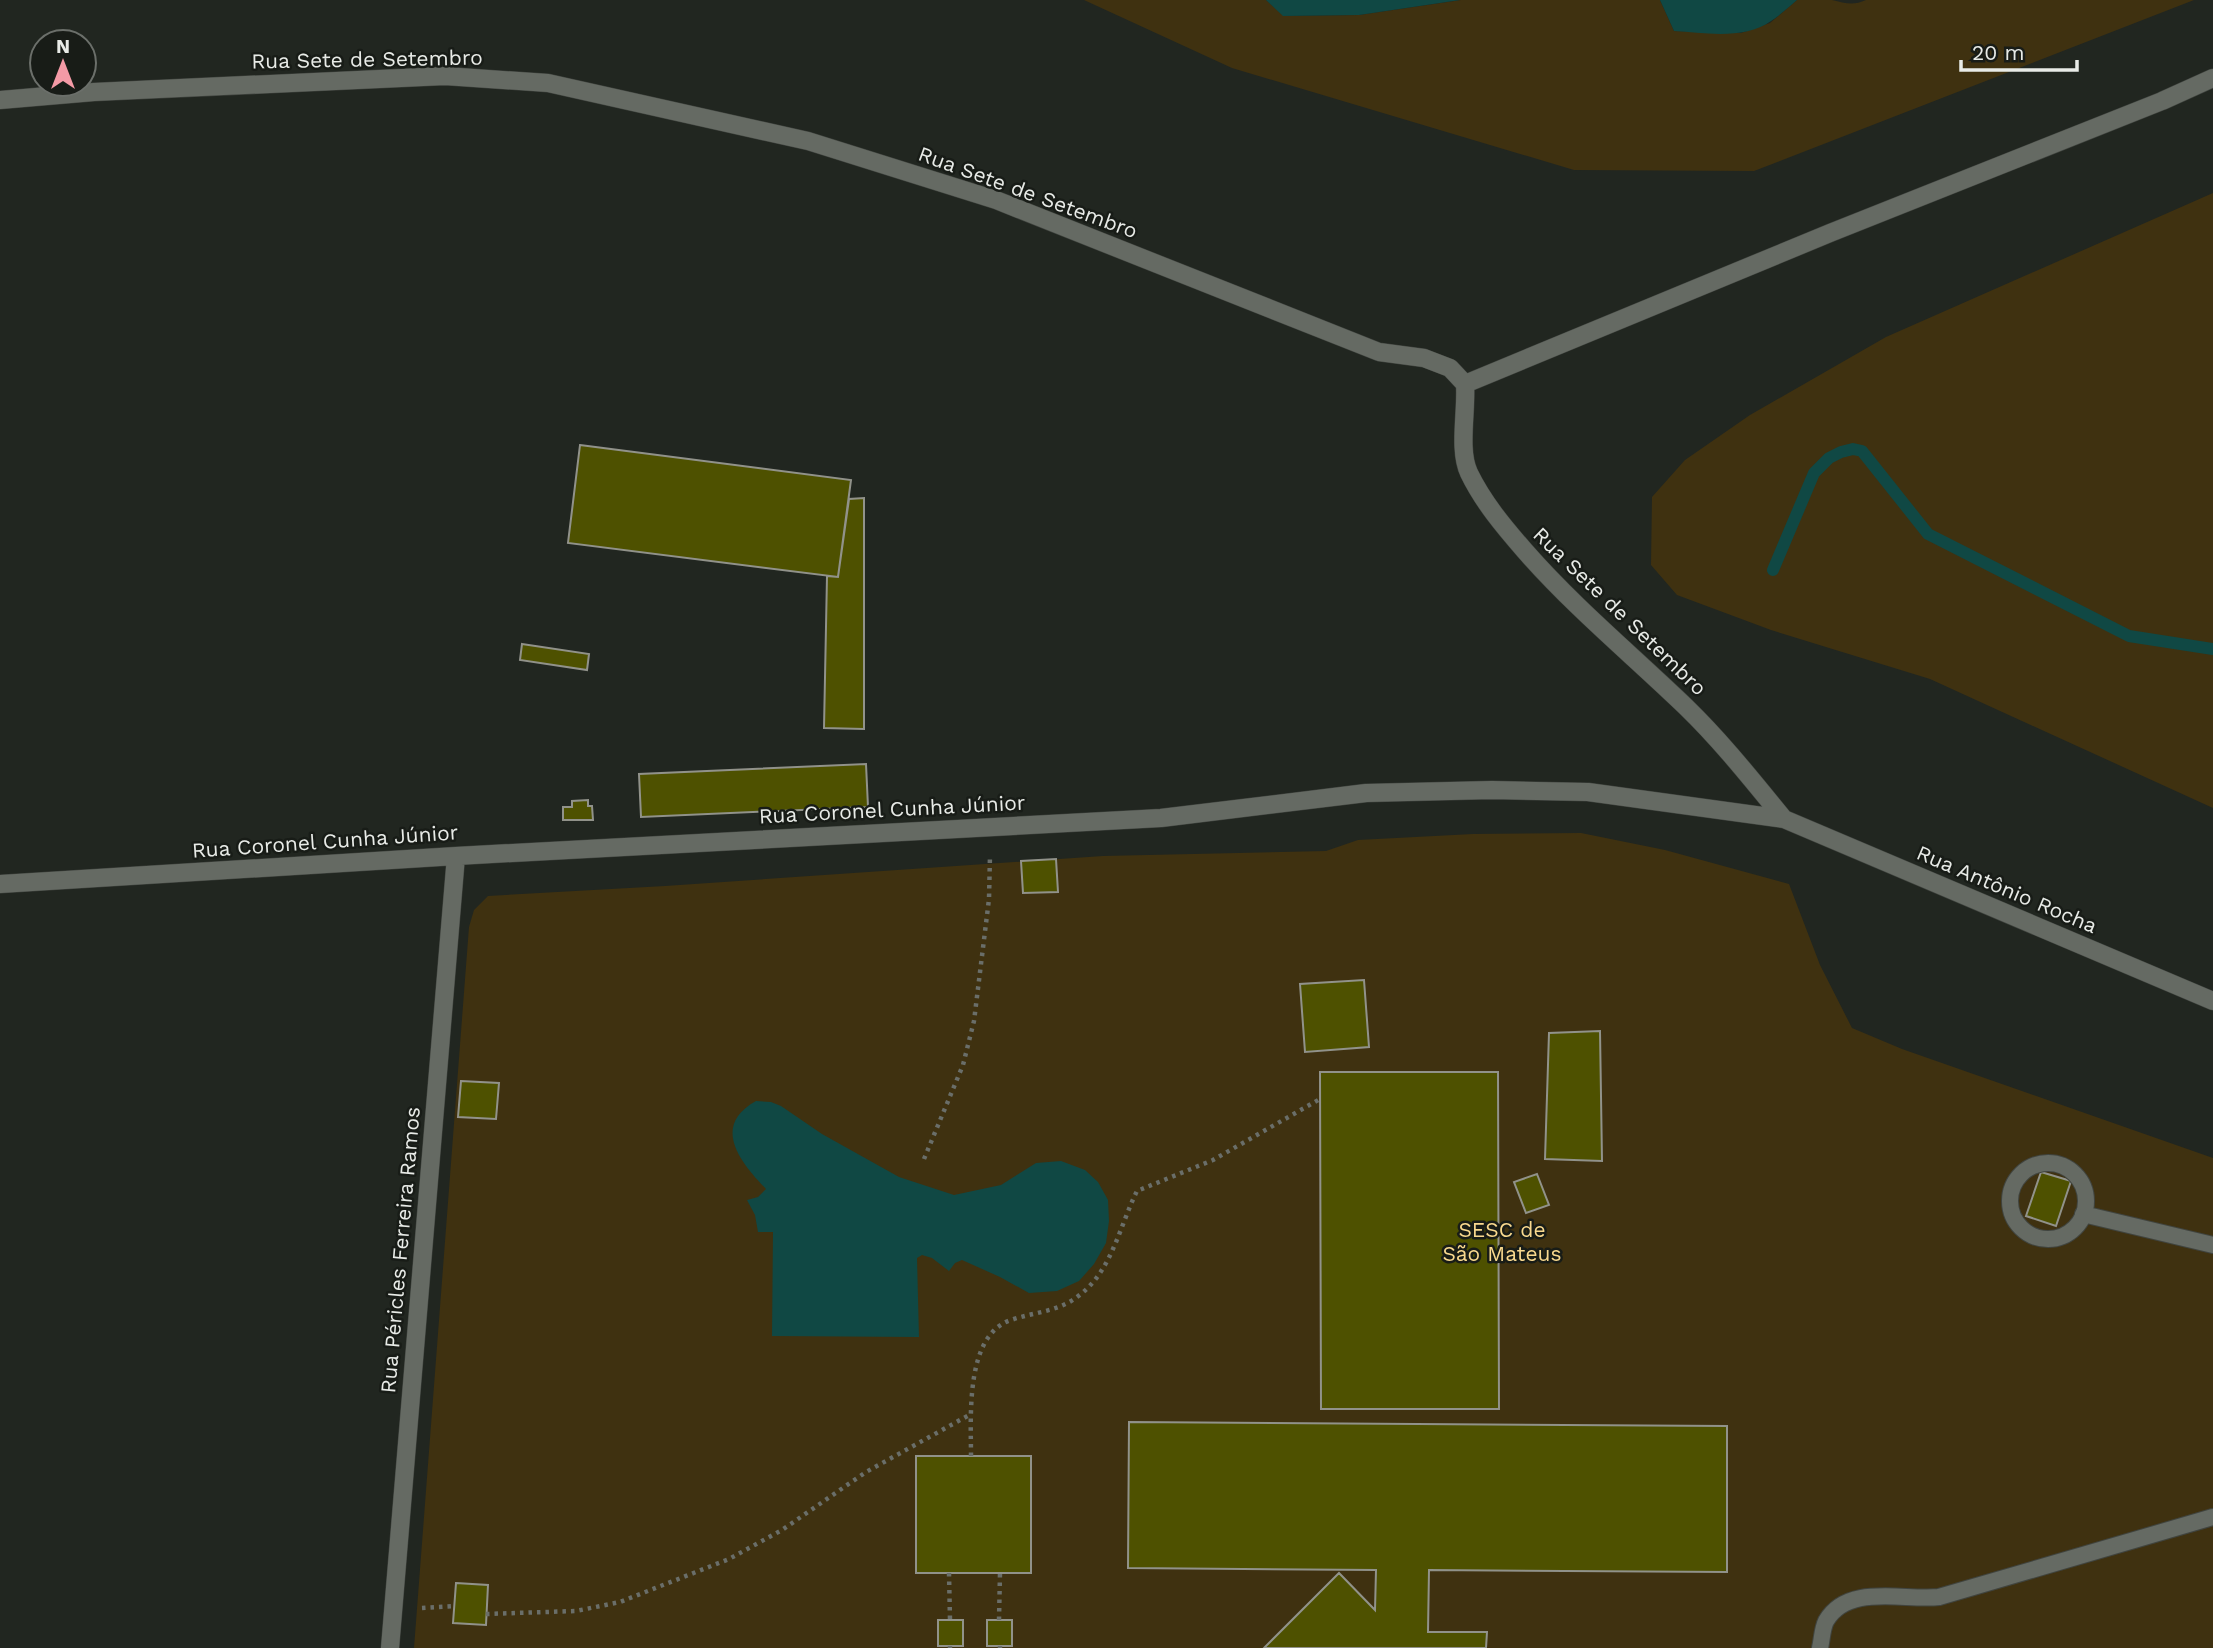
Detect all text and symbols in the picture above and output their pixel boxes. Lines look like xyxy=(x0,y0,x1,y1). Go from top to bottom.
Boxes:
north arrow xyxy=(28,28,98,98)
scale bar xyxy=(1961,28,2076,72)
text: N xyxy=(56,35,70,58)
text: 20 m xyxy=(1972,40,2024,65)
street label: Rua Sete de Setembro xyxy=(251,44,483,74)
street label: Rua Sete de Setembro xyxy=(915,141,1141,243)
street label: Rua Sete de Setembro xyxy=(1528,522,1712,700)
street label: Rua Coronel Cunha Júnior xyxy=(758,790,1026,828)
street label: Rua Coronel Cunha Júnior xyxy=(191,819,459,863)
street label: Rua Antônio Rocha xyxy=(1913,840,2101,938)
street label: Rua Péricles Ferreira Ramos xyxy=(375,1106,425,1394)
park label: SESC de São Mateus xyxy=(1442,1217,1562,1266)

